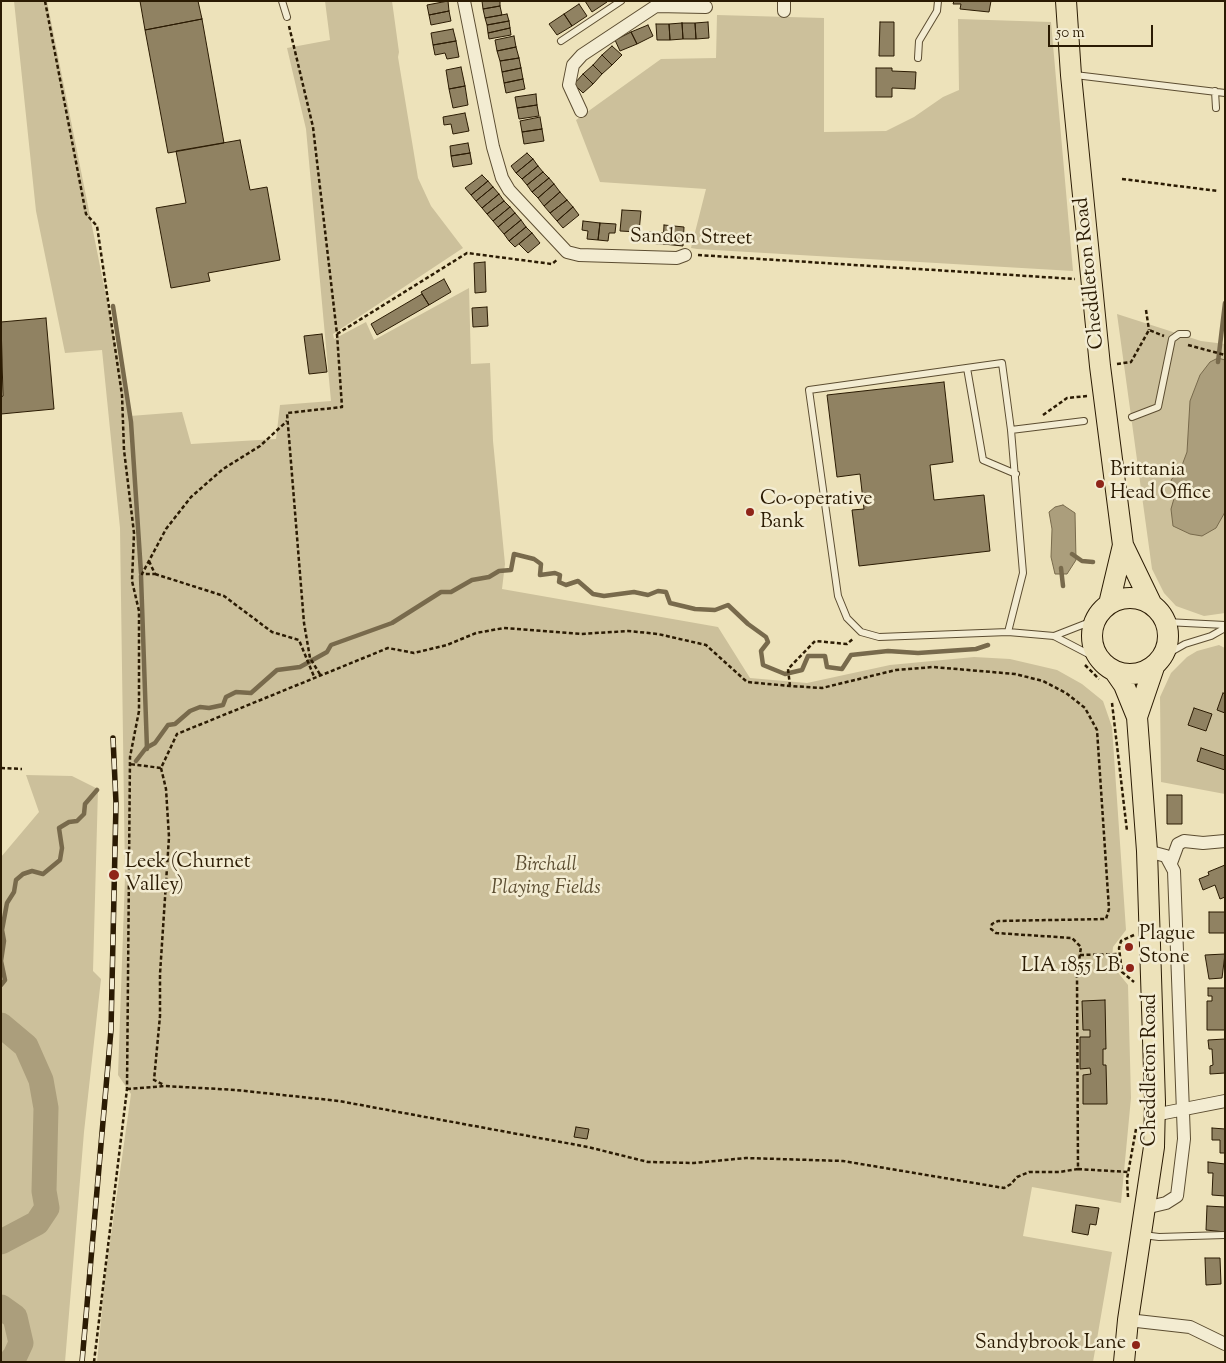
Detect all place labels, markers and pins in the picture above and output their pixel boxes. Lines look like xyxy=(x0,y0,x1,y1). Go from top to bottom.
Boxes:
place label: Brittania Head Office xyxy=(1110,460,1211,507)
marker: Brittania Head Office xyxy=(1094,478,1106,490)
place label: Co-operative Bank xyxy=(760,489,873,536)
marker: Co-operative Bank xyxy=(744,506,756,518)
place label: Leek (Churnet Valley) xyxy=(125,852,251,899)
marker: Leek (Churnet Valley) xyxy=(107,868,121,882)
place label: Plague Stone xyxy=(1139,924,1195,971)
marker: Plague Stone xyxy=(1123,941,1135,953)
place label: LIA 1855 LB xyxy=(1021,956,1120,980)
marker: LIA 1855 LB xyxy=(1124,962,1136,974)
place label: Sandybrook Lane xyxy=(975,1333,1126,1357)
marker: Sandybrook Lane xyxy=(1130,1339,1142,1351)

